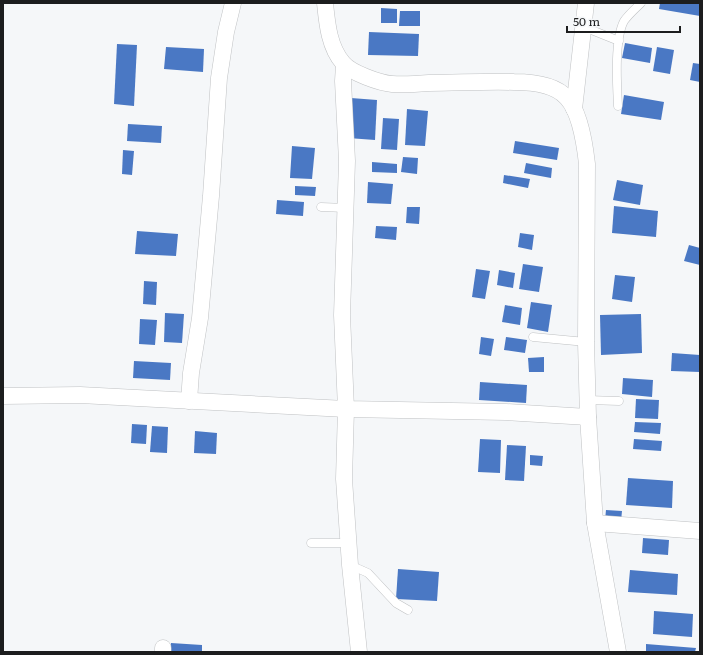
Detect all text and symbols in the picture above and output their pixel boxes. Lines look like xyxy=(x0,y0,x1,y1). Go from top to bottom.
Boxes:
scale bar xyxy=(567,8,680,34)
text: 50 m xyxy=(573,12,600,30)

